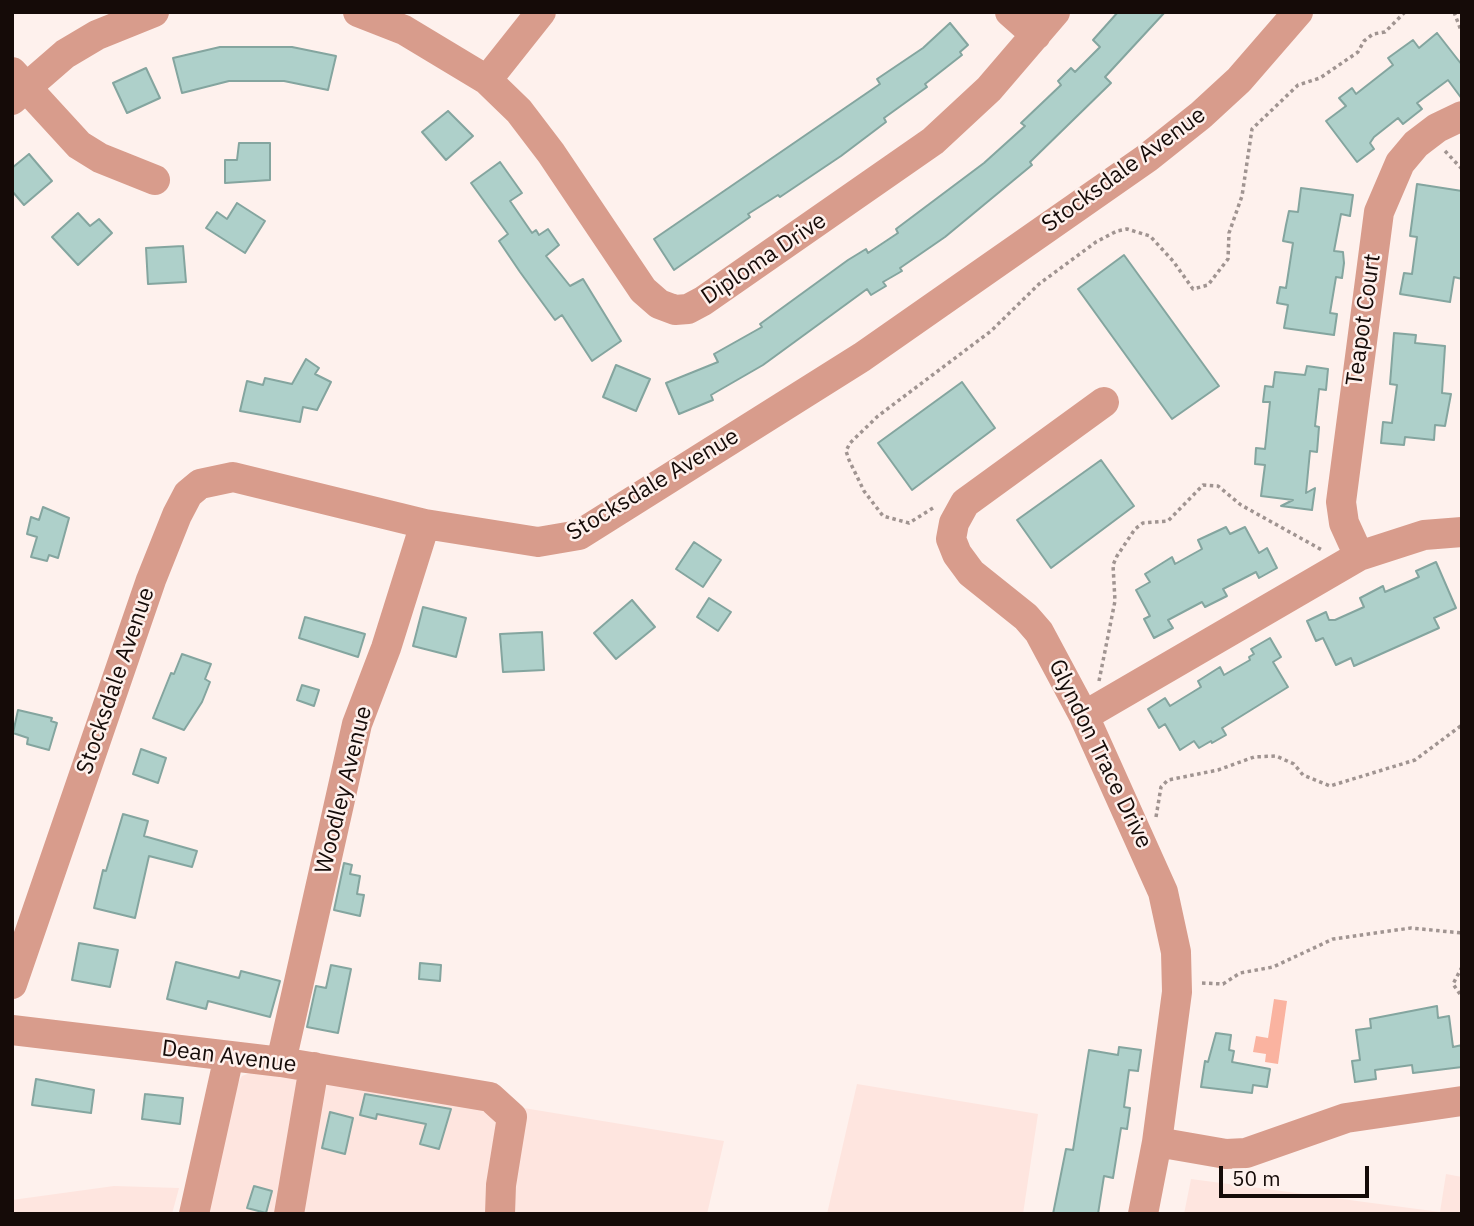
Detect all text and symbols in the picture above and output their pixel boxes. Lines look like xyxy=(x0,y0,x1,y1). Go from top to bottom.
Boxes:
street label: Stocksdale Avenue xyxy=(1037,101,1211,239)
street label: Diploma Drive xyxy=(696,207,832,311)
street label: Teapot Court xyxy=(1341,252,1387,388)
street label: Stocksdale Avenue xyxy=(562,423,744,547)
street label: Stocksdale Avenue xyxy=(71,584,161,778)
street label: Glyndon Trace Drive xyxy=(1042,655,1158,853)
street label: Woodley Avenue xyxy=(310,703,378,877)
street label: Dean Avenue xyxy=(160,1035,298,1079)
scale bar xyxy=(1222,1152,1372,1196)
text: 50 m xyxy=(1232,1164,1281,1192)

